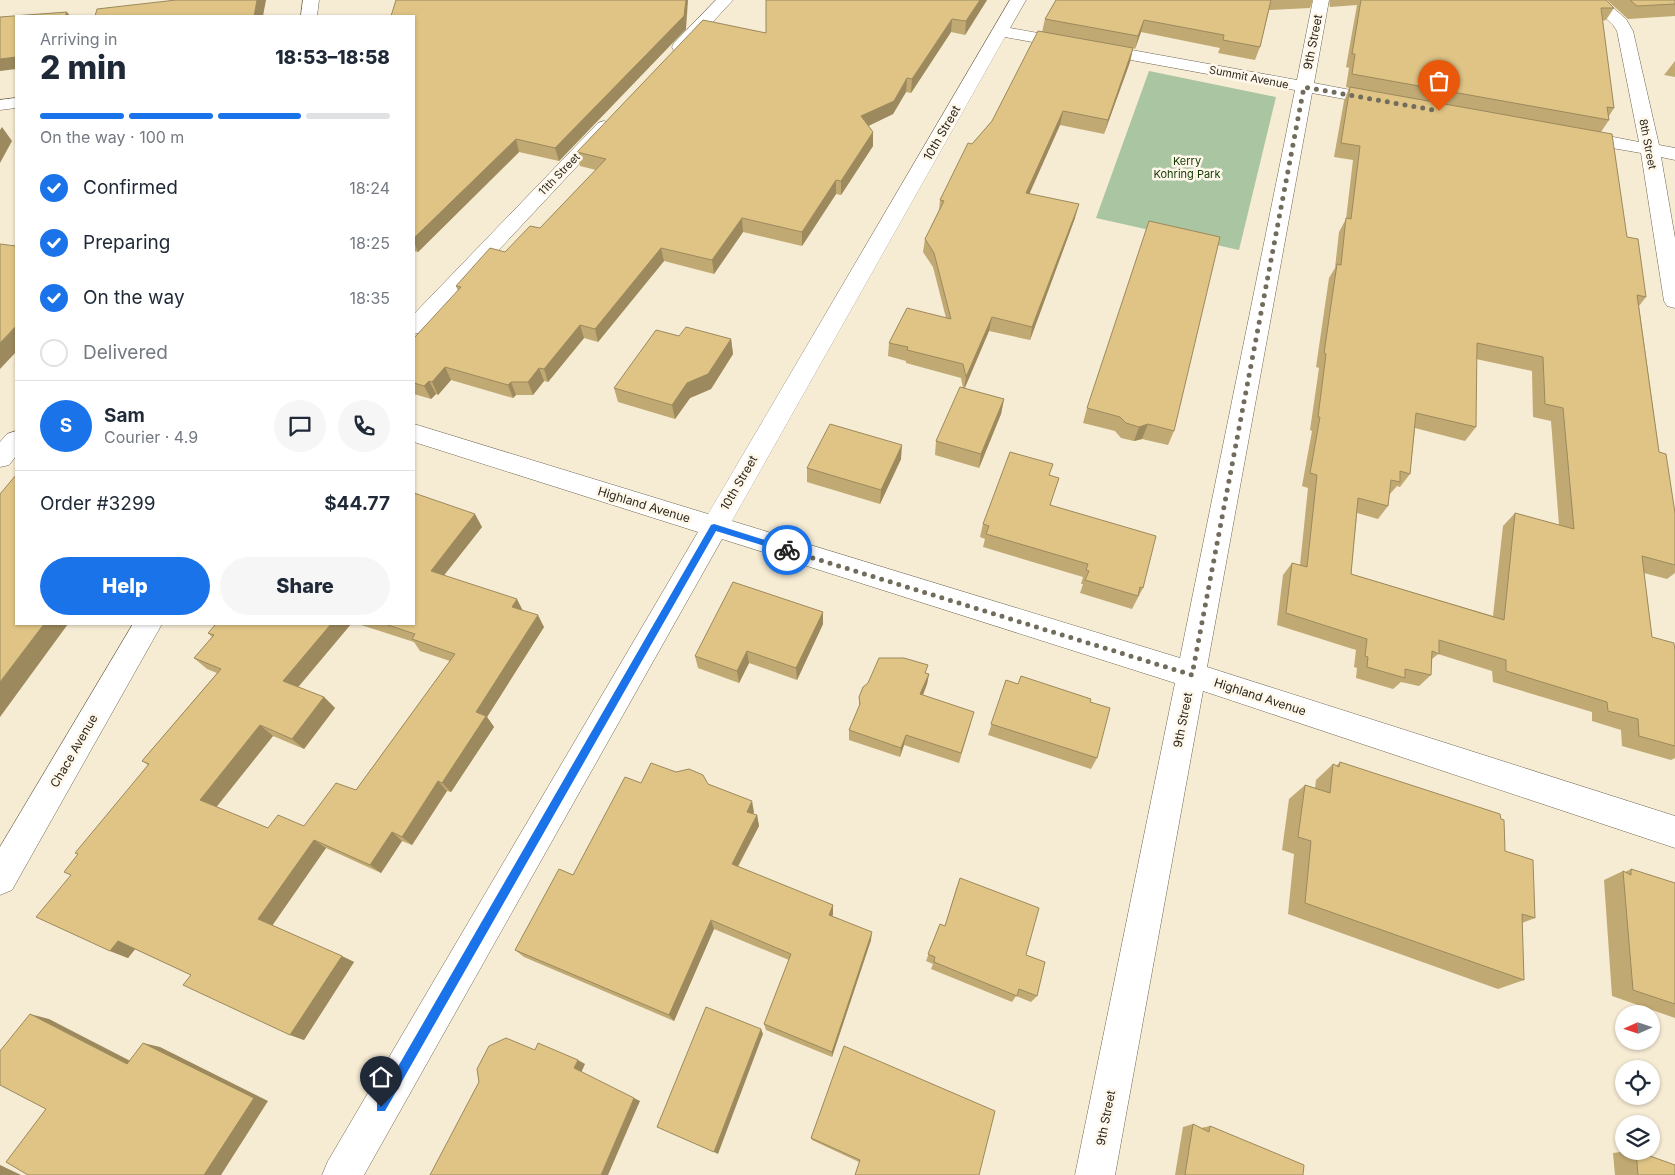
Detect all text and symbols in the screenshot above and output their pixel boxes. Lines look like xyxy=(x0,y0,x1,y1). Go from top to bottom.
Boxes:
street label: 9th Street xyxy=(1300,13,1325,71)
text: Arriving in xyxy=(40,29,117,49)
text: 18:53–18:58 xyxy=(275,46,390,69)
text: 2 min xyxy=(40,48,126,87)
pin xyxy=(1418,60,1460,111)
street label: Summit Avenue xyxy=(1208,62,1290,92)
icon: bag xyxy=(1425,67,1453,95)
street label: 10th Street xyxy=(920,103,963,163)
street label: 8th Street xyxy=(1636,118,1660,171)
text: On the way · 100 m xyxy=(40,127,184,147)
street label: 11th Street xyxy=(535,150,583,198)
park label: Kerry Kohring Park xyxy=(1154,154,1220,181)
icon: check xyxy=(40,174,68,202)
text: Confirmed xyxy=(83,176,178,199)
text: 18:24 xyxy=(349,178,390,198)
icon: check xyxy=(40,229,68,257)
text: Preparing xyxy=(83,231,170,254)
text: 18:25 xyxy=(350,233,390,253)
icon: check xyxy=(40,284,68,312)
text: On the way xyxy=(83,286,185,309)
text: 18:35 xyxy=(349,288,390,308)
text: Delivered xyxy=(83,341,168,364)
button: chat xyxy=(274,400,326,452)
button: phone xyxy=(338,400,390,452)
text: Sam xyxy=(104,404,145,427)
text: S xyxy=(60,414,72,437)
text: Courier · 4.9 xyxy=(104,427,198,447)
street label: 10th Street xyxy=(717,453,760,513)
street label: Highland Avenue xyxy=(596,483,692,526)
text: Order #3299 xyxy=(40,492,156,515)
text: $44.77 xyxy=(324,492,390,515)
courier xyxy=(762,525,812,575)
icon: bike xyxy=(773,536,801,564)
button: Help xyxy=(40,557,210,615)
button: Share xyxy=(220,557,390,615)
street label: Highland Avenue xyxy=(1212,675,1308,718)
street label: 9th Street xyxy=(1170,691,1195,749)
street label: Chace Avenue xyxy=(47,711,101,790)
north arrow xyxy=(1615,1005,1660,1050)
map controls xyxy=(1615,1005,1660,1160)
pin xyxy=(360,1056,402,1107)
button: locate xyxy=(1615,1060,1660,1105)
icon: home xyxy=(367,1063,395,1091)
street label: 9th Street xyxy=(1093,1089,1118,1147)
button: layers xyxy=(1615,1115,1660,1160)

